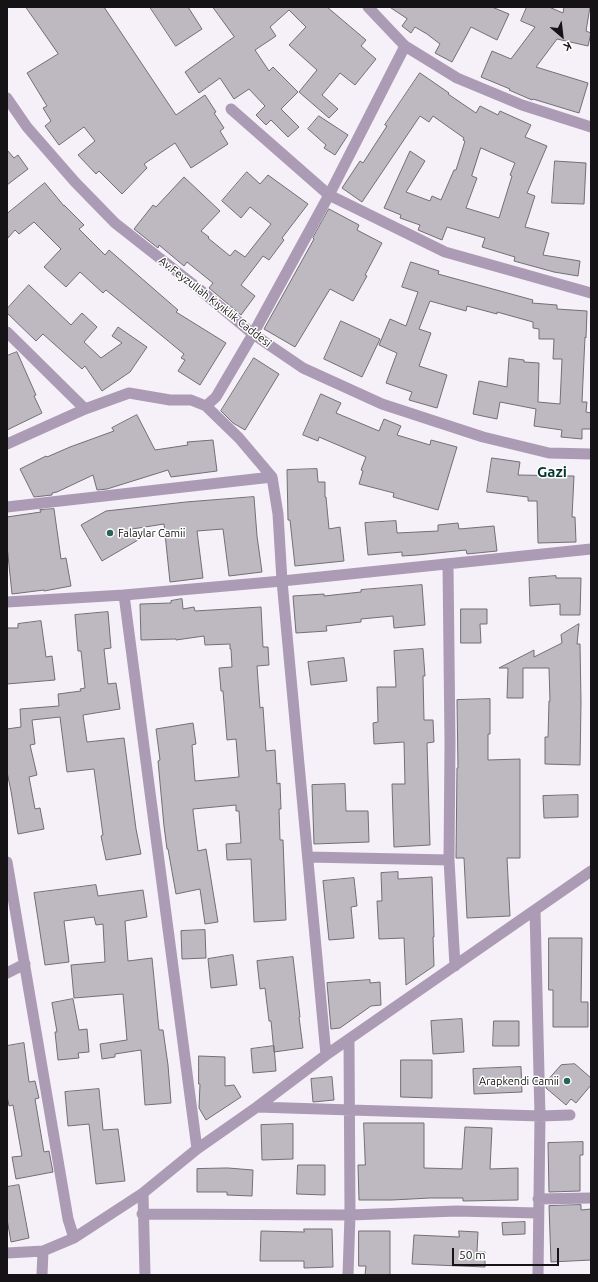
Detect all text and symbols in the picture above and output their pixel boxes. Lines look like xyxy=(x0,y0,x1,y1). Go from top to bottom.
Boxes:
north arrow xyxy=(542,16,582,56)
text: K xyxy=(562,40,574,54)
street label: Av.Feyzullah Kıyıklık Caddesi xyxy=(156,254,274,350)
district label: Gazi xyxy=(537,463,567,481)
place label: Falaylar Camii xyxy=(118,526,185,540)
marker: Falaylar Camii xyxy=(105,528,115,538)
place label: Arapkendi Camii xyxy=(479,1074,559,1088)
marker: Arapkendi Camii xyxy=(562,1076,572,1086)
scale bar xyxy=(454,1240,561,1266)
text: 50 m xyxy=(459,1248,486,1261)

